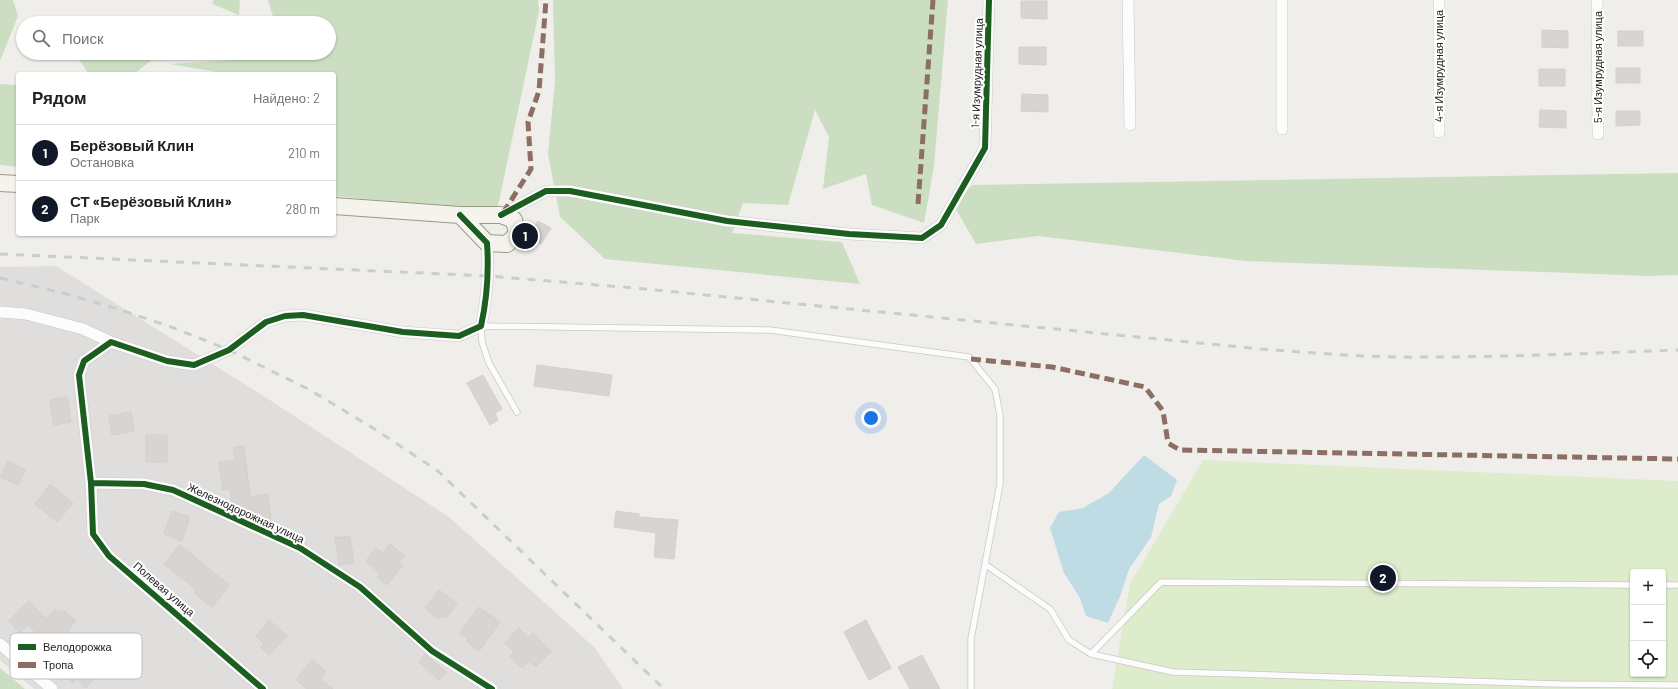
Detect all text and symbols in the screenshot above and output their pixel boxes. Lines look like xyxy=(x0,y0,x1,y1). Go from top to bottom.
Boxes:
street label: 4-я Изумрудная улица xyxy=(1432,9,1445,122)
street label: 5-я Изумрудная улица xyxy=(1591,10,1604,123)
search box xyxy=(16,16,336,60)
street label: 1-я Изумрудная улица xyxy=(968,17,985,128)
icon: search xyxy=(30,27,52,49)
text: Поиск xyxy=(62,29,104,47)
text: Рядом xyxy=(32,87,87,107)
text: Найдено: 2 xyxy=(253,90,320,106)
text: Берёзовый Клин xyxy=(70,136,194,154)
text: 1 xyxy=(43,145,47,161)
text: 210 m xyxy=(288,145,320,161)
text: Остановка xyxy=(70,154,134,170)
text: СТ «Берёзовый Клин» xyxy=(70,192,232,210)
text: 2 xyxy=(41,201,49,217)
text: 280 m xyxy=(286,201,320,217)
text: Парк xyxy=(70,210,100,226)
pin: 1 xyxy=(512,221,538,251)
your location xyxy=(861,408,881,428)
street label: Железнодорожная улица xyxy=(186,480,308,546)
street label: Полевая улица xyxy=(131,559,198,619)
pin: 2 xyxy=(1370,563,1396,593)
map controls xyxy=(1630,569,1666,677)
button: + xyxy=(1630,569,1666,605)
button: − xyxy=(1630,605,1666,641)
legend xyxy=(10,633,142,679)
text: Велодорожка xyxy=(43,640,113,653)
button: locate xyxy=(1630,641,1666,677)
text: Тропа xyxy=(43,658,74,671)

